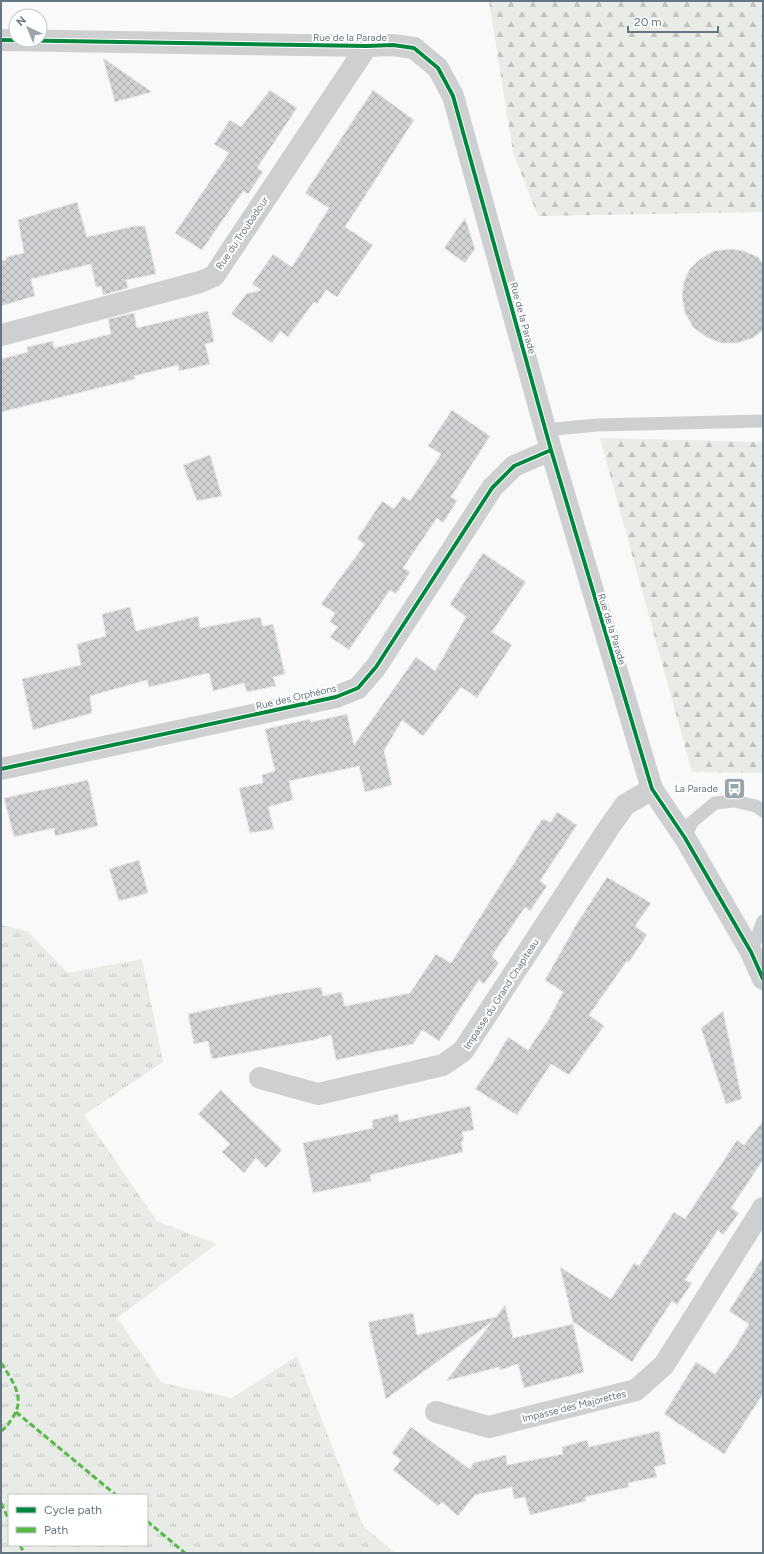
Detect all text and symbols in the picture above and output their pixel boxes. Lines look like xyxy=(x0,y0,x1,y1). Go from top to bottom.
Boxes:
north arrow xyxy=(8,8,48,48)
scale bar xyxy=(628,8,718,34)
text: N xyxy=(14,14,29,29)
text: 20 m xyxy=(634,15,662,29)
street label: Rue de la Parade xyxy=(313,31,387,44)
street label: Rue du Troubadour xyxy=(213,194,272,272)
street label: Rue de la Parade xyxy=(507,281,539,356)
street label: Rue de la Parade xyxy=(595,592,629,667)
street label: Rue des Orphéons xyxy=(254,681,338,713)
bus stop icon: La Parade xyxy=(721,775,747,801)
place label: La Parade xyxy=(675,782,719,795)
street label: Impasse du Grand Chapiteau xyxy=(460,936,542,1052)
street label: Impasse des Majorettes xyxy=(521,1387,628,1425)
legend xyxy=(8,1494,148,1546)
text: Cycle path xyxy=(44,1503,102,1517)
text: Path xyxy=(44,1523,68,1537)

